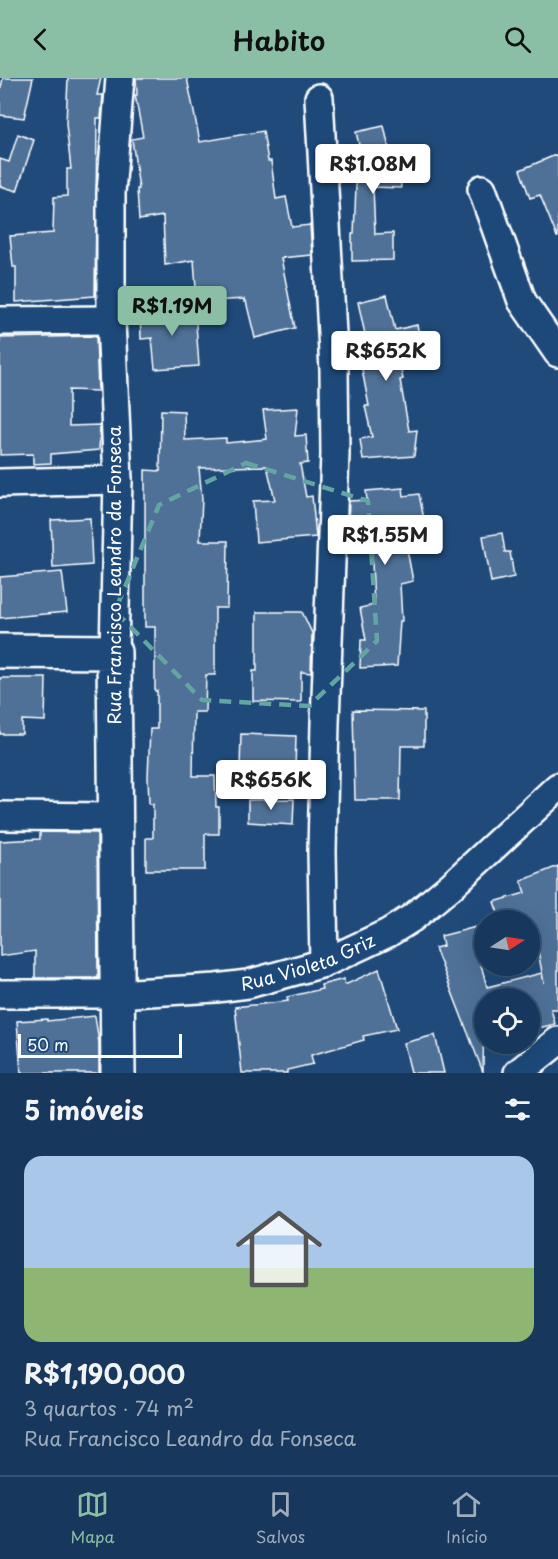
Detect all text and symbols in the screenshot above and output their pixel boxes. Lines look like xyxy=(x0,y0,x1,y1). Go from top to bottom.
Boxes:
text: Habito xyxy=(233,19,325,60)
icon: back xyxy=(24,23,57,56)
icon: search xyxy=(501,23,534,56)
pin: R$1.08M xyxy=(318,144,428,195)
text: R$1.08M xyxy=(329,148,417,178)
pin: R$1.19M xyxy=(117,286,227,337)
text: R$1.19M xyxy=(132,290,212,320)
pin: R$652K xyxy=(337,331,435,382)
text: R$652K xyxy=(345,335,427,365)
street label: Rua Francisco Leandro da Fonseca xyxy=(100,425,127,724)
pin: R$1.55M xyxy=(330,515,440,566)
text: R$1.55M xyxy=(342,519,428,549)
pin: R$656K xyxy=(222,760,320,811)
text: R$656K xyxy=(230,764,312,794)
north arrow xyxy=(474,910,540,976)
map controls xyxy=(474,910,540,1054)
street label: Rua Violeta Griz xyxy=(239,926,379,997)
button: locate xyxy=(474,988,540,1054)
scale bar xyxy=(18,1031,182,1058)
text: 50 m xyxy=(27,1032,68,1056)
text: 5 imóveis xyxy=(24,1090,144,1129)
icon: filters xyxy=(501,1093,534,1126)
icon: home xyxy=(225,1195,333,1303)
text: R$1,190,000 xyxy=(24,1354,185,1393)
text: 3 quartos · 74 m² xyxy=(24,1393,194,1423)
text: Rua Francisco Leandro da Fonseca xyxy=(24,1423,356,1453)
tab: Mapa xyxy=(71,1488,115,1548)
tab: Salvos xyxy=(256,1488,305,1548)
tab: Início xyxy=(446,1488,487,1548)

